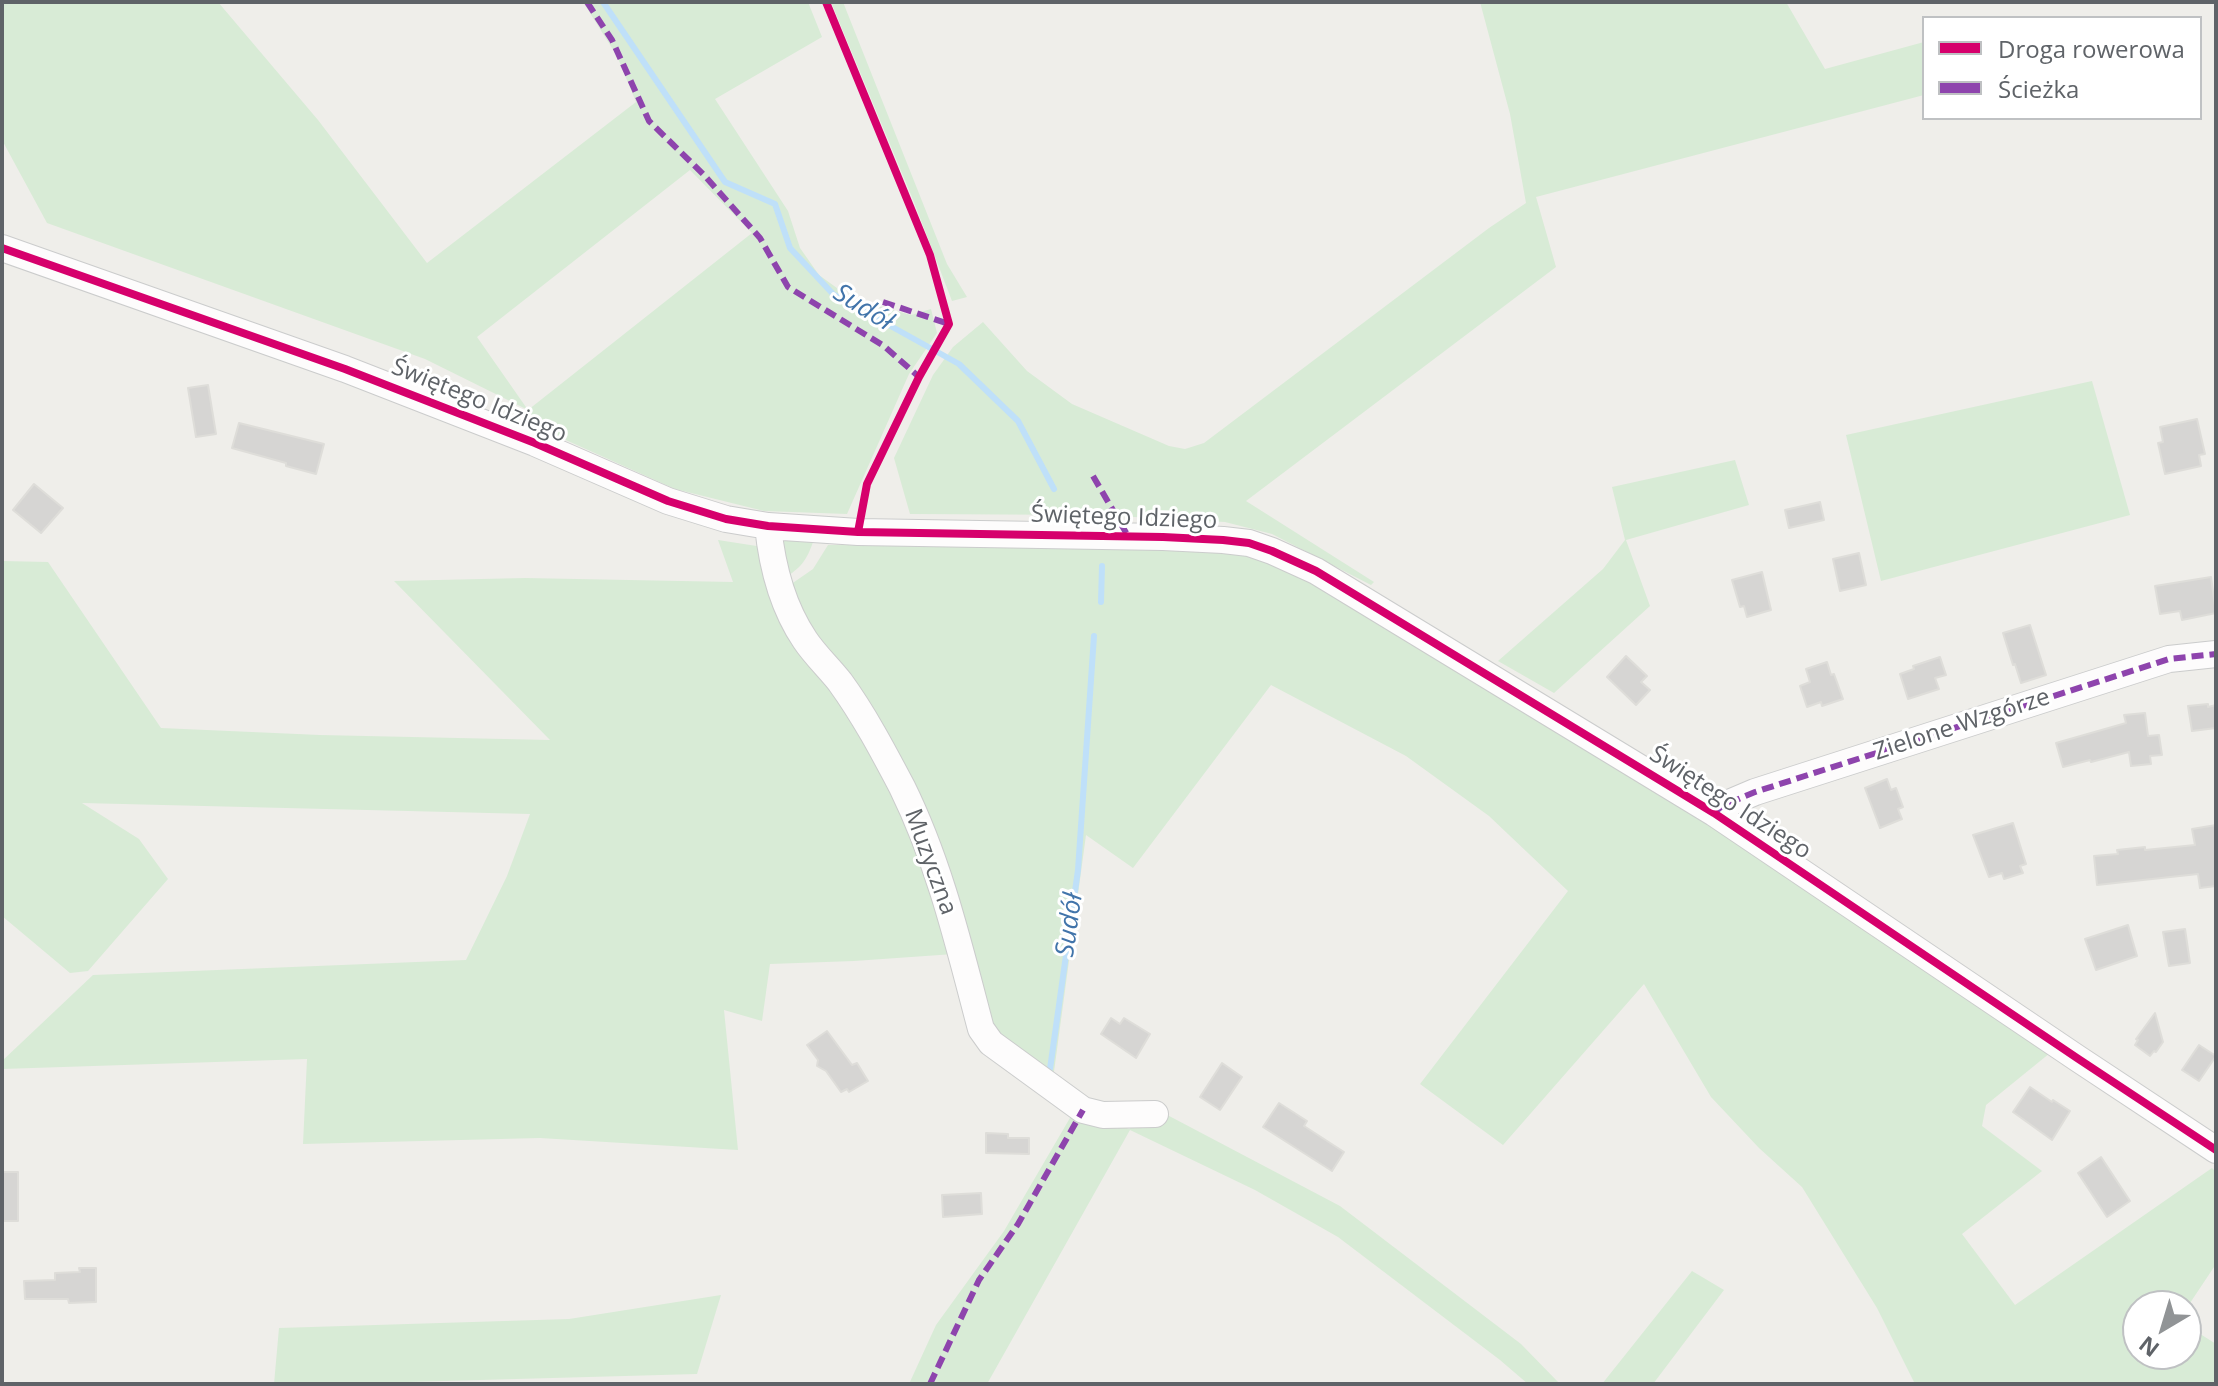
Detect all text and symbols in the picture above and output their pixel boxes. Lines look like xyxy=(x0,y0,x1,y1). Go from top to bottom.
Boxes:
legend xyxy=(1922,16,2202,120)
text: Droga rowerowa xyxy=(1998,32,2185,65)
text: Ścieżka xyxy=(1998,72,2079,105)
water label: Sudół xyxy=(827,278,899,338)
street label: Świętego Idziego xyxy=(387,353,571,449)
street label: Świętego Idziego xyxy=(1030,500,1218,536)
street label: Zielone Wzgórze xyxy=(1870,683,2054,767)
street label: Świętego Idziego xyxy=(1644,740,1816,866)
street label: Muzyczna xyxy=(898,805,962,919)
water label: Sudół xyxy=(1050,891,1090,959)
north arrow xyxy=(2122,1290,2202,1370)
text: N xyxy=(2132,1330,2165,1365)

